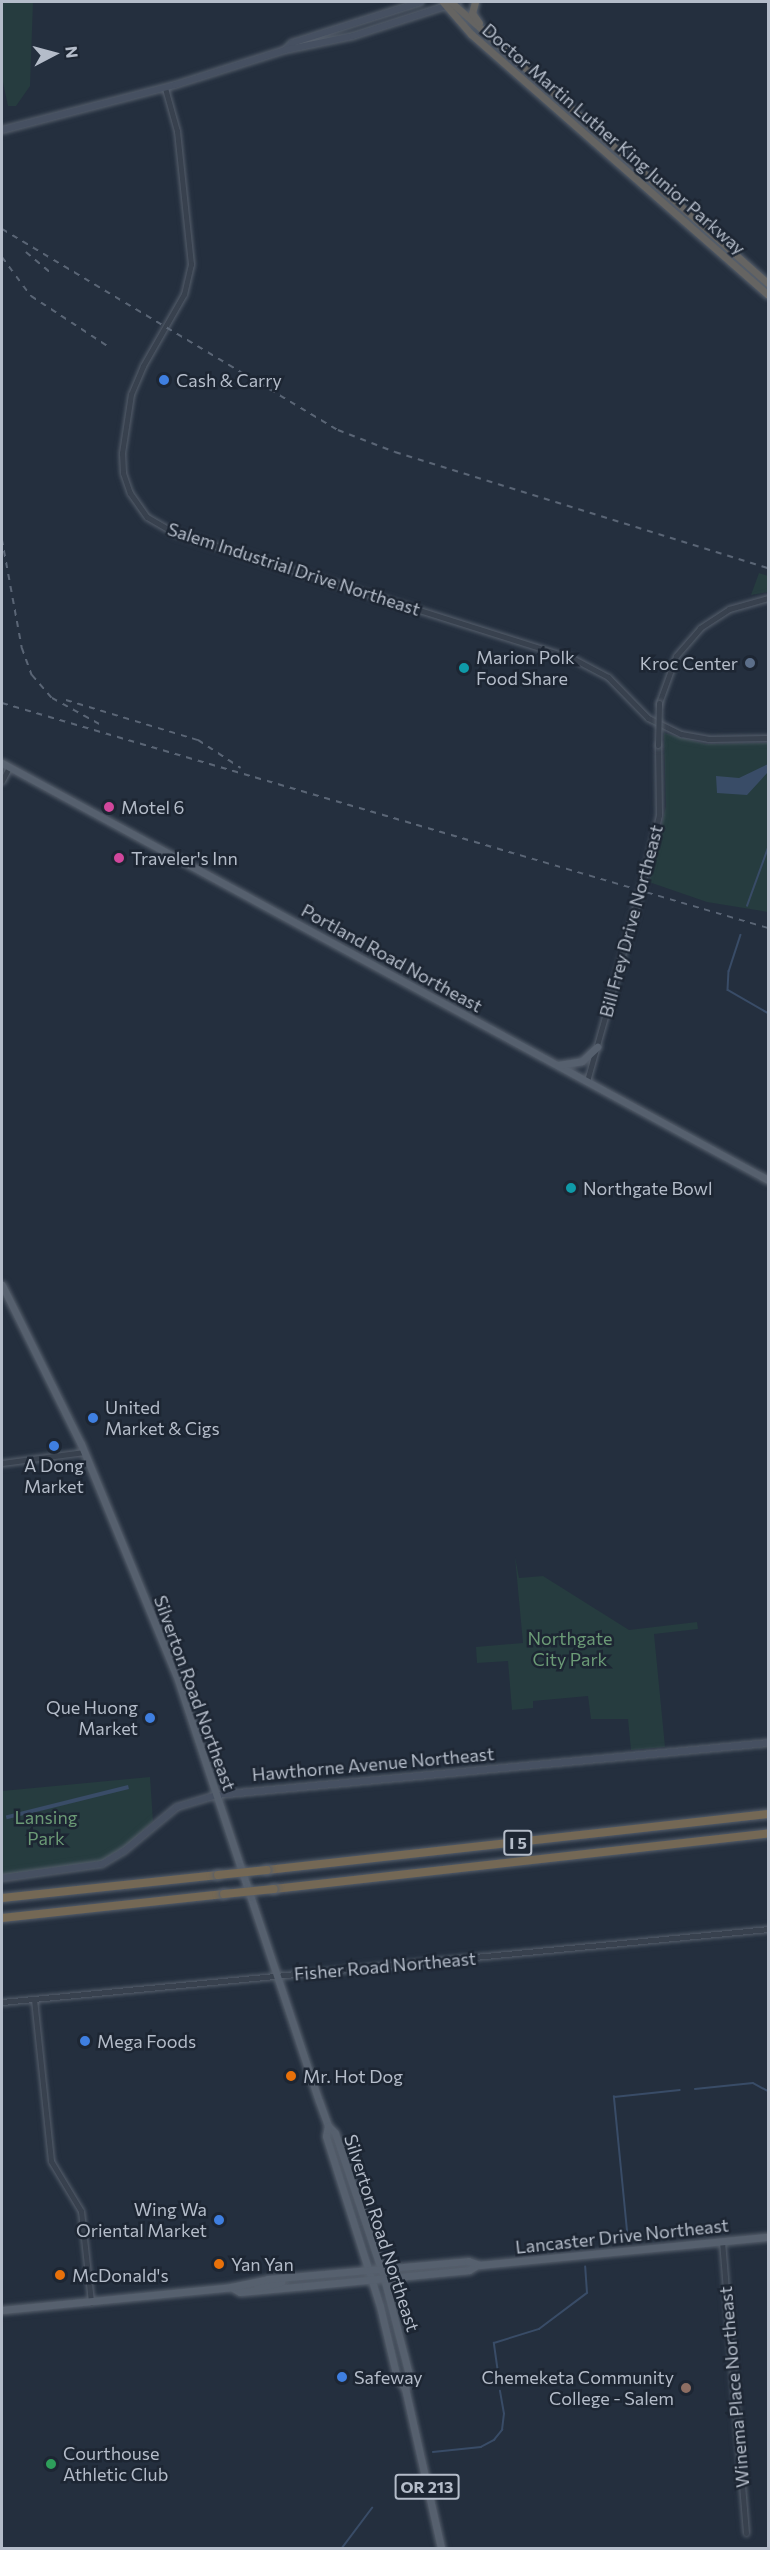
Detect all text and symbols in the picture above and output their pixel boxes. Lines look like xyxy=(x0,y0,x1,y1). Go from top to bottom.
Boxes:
street label: Doctor Martin Luther King Junior Parkway xyxy=(478,19,750,259)
north arrow xyxy=(24,24,84,84)
text: N xyxy=(62,45,82,59)
place label: Cash & Carry xyxy=(176,369,282,391)
marker: Cash & Carry xyxy=(157,373,171,387)
street label: Salem Industrial Drive Northeast xyxy=(165,518,423,620)
place label: Marion Polk Food Share xyxy=(476,647,575,690)
place label: Kroc Center xyxy=(640,652,738,674)
marker: Kroc Center xyxy=(743,656,757,670)
marker: Marion Polk Food Share xyxy=(457,661,471,675)
place label: Motel 6 xyxy=(121,796,184,818)
marker: Motel 6 xyxy=(102,800,116,814)
street label: Bill Frey Drive Northeast xyxy=(595,822,667,1020)
place label: Traveler's Inn xyxy=(131,847,238,869)
marker: Traveler's Inn xyxy=(112,851,126,865)
street label: Portland Road Northeast xyxy=(298,899,486,1017)
place label: Northgate Bowl xyxy=(583,1177,712,1199)
marker: Northgate Bowl xyxy=(564,1181,578,1195)
place label: United Market & Cigs xyxy=(105,1397,220,1440)
marker: United Market & Cigs xyxy=(86,1411,100,1425)
marker: A Dong Market xyxy=(47,1439,61,1453)
place label: A Dong Market xyxy=(24,1455,84,1498)
street label: Silverton Road Northeast xyxy=(150,1592,240,1794)
park label: Northgate City Park xyxy=(528,1628,612,1670)
place label: Que Huong Market xyxy=(46,1697,138,1740)
marker: Que Huong Market xyxy=(143,1711,157,1725)
street label: Hawthorne Avenue Northeast xyxy=(251,1743,495,1785)
park label: Lansing Park xyxy=(15,1807,77,1850)
road number: I 5 xyxy=(503,1830,533,1856)
street label: Fisher Road Northeast xyxy=(293,1947,477,1985)
place label: Mega Foods xyxy=(97,2030,196,2052)
marker: Mega Foods xyxy=(78,2034,92,2048)
place label: Mr. Hot Dog xyxy=(303,2065,403,2087)
marker: Mr. Hot Dog xyxy=(284,2069,298,2083)
street label: Silverton Road Northeast xyxy=(340,2132,424,2334)
place label: Wing Wa Oriental Market xyxy=(76,2199,207,2242)
marker: Wing Wa Oriental Market xyxy=(212,2213,226,2227)
street label: Lancaster Drive Northeast xyxy=(514,2214,730,2258)
place label: Yan Yan xyxy=(231,2253,294,2275)
marker: Yan Yan xyxy=(212,2257,226,2271)
place label: McDonald's xyxy=(72,2264,169,2286)
marker: McDonald's xyxy=(53,2268,67,2282)
street label: Winema Place Northeast xyxy=(714,2285,754,2489)
place label: Safeway xyxy=(354,2366,423,2388)
place label: Chemeketa Community College - Salem xyxy=(482,2367,674,2410)
marker: Safeway xyxy=(335,2370,349,2384)
marker: Chemeketa Community College - Salem xyxy=(679,2381,693,2395)
place label: Courthouse Athletic Club xyxy=(63,2443,168,2486)
marker: Courthouse Athletic Club xyxy=(44,2457,58,2471)
road number: OR 213 xyxy=(394,2474,460,2500)

